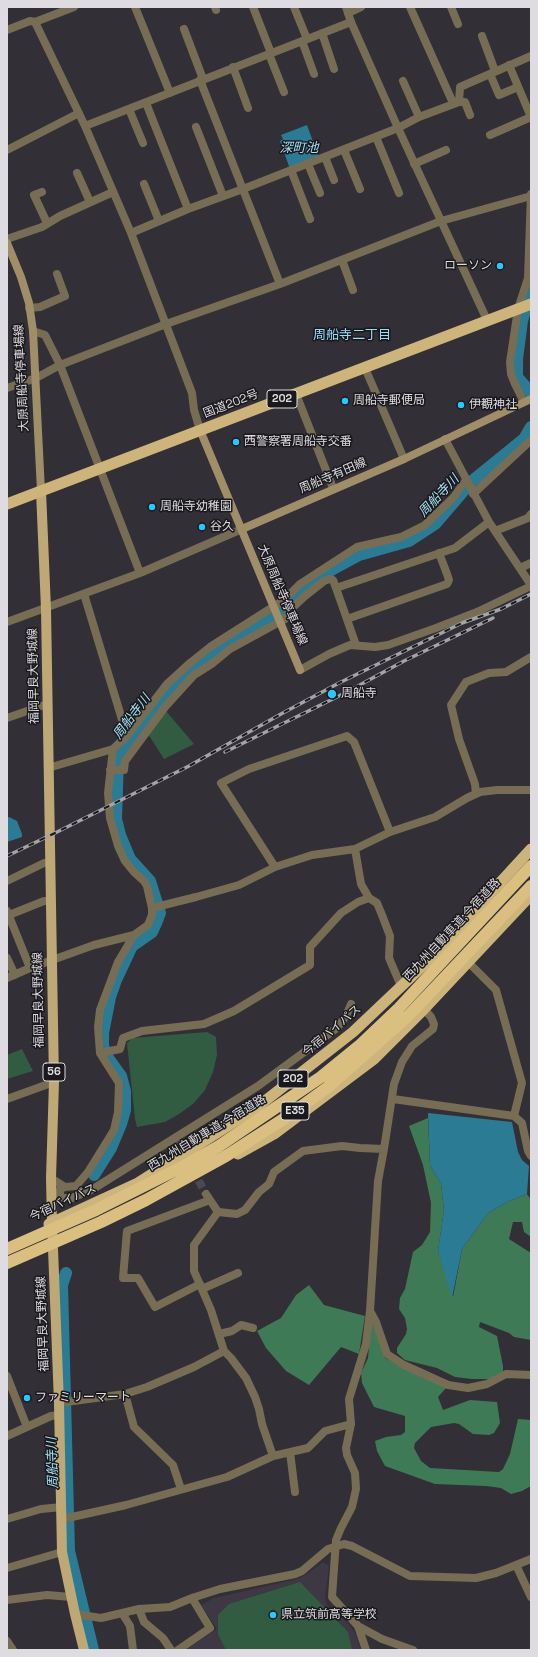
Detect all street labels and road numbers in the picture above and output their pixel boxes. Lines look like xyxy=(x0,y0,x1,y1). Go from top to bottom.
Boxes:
street label: 大原周船寺停車場線 xyxy=(12,324,32,432)
street label: 国道202号 xyxy=(201,387,261,421)
road number: 202 xyxy=(267,390,297,408)
street label: 周船寺有田線 xyxy=(297,455,369,497)
street label: 大原周船寺停車場線 xyxy=(254,542,310,648)
street label: 福岡早良大野城線 xyxy=(26,628,42,724)
street label: 西九州自動車道;今宿道路 xyxy=(401,876,503,984)
street label: 福岡早良大野城線 xyxy=(31,952,47,1048)
street label: 今宿バイパス xyxy=(300,1002,364,1060)
road number: 56 xyxy=(43,1063,65,1081)
road number: 202 xyxy=(278,1070,308,1088)
street label: 西九州自動車道;今宿道路 xyxy=(145,1092,269,1174)
road number: E35 xyxy=(281,1102,309,1120)
street label: 今宿バイパス xyxy=(27,1181,99,1225)
street label: 福岡早良大野城線 xyxy=(34,1276,52,1372)

